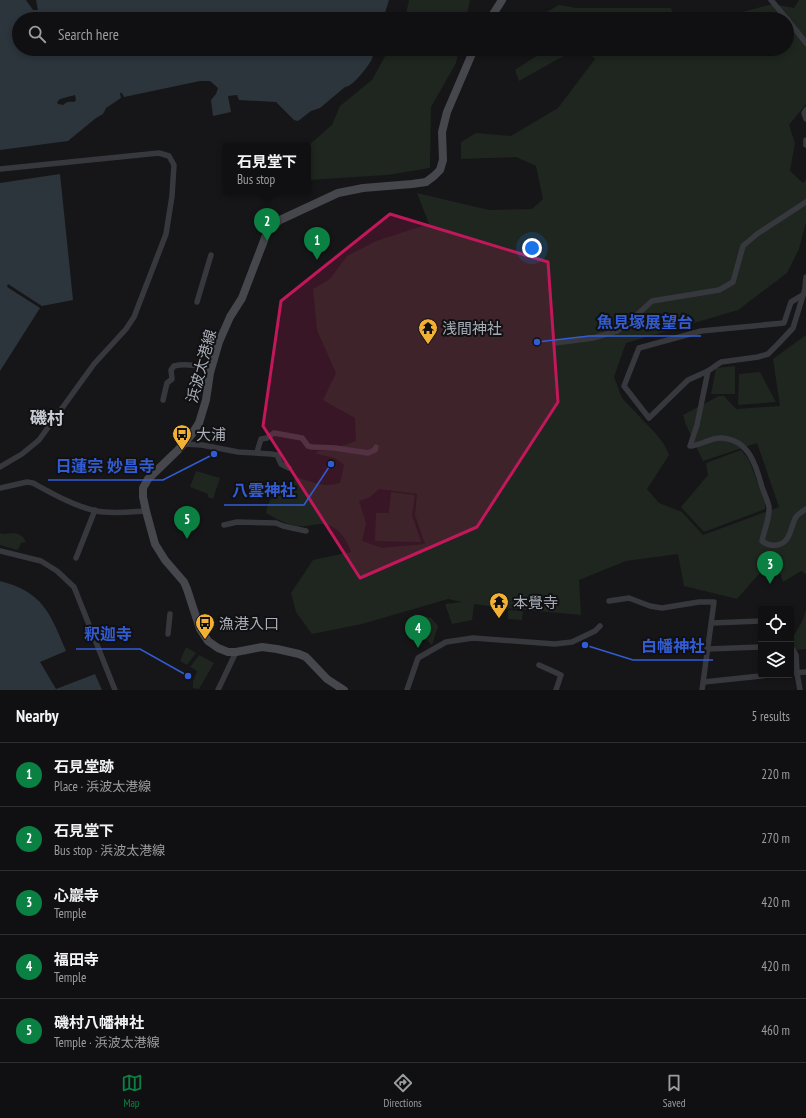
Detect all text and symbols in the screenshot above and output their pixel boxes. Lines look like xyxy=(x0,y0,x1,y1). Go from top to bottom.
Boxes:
search box xyxy=(12,12,794,56)
icon: search xyxy=(26,23,48,45)
text: Search here xyxy=(58,25,119,44)
popup xyxy=(223,143,311,195)
text: 石見堂下 xyxy=(237,152,297,171)
text: Bus stop xyxy=(237,171,275,188)
pin: 2 xyxy=(254,208,280,241)
pin: 1 xyxy=(304,227,330,260)
your location xyxy=(522,238,542,258)
callout: 魚見塚展望台 xyxy=(589,308,701,336)
text: 魚見塚展望台 xyxy=(597,312,693,332)
temple icon: 浅間神社 xyxy=(417,317,439,345)
place label: 浅間神社 xyxy=(442,319,502,338)
street label: 浜波太港線 xyxy=(182,327,220,405)
district label: 磯村 xyxy=(30,407,64,429)
bus stop icon: 大浦 xyxy=(171,423,193,451)
place label: 大浦 xyxy=(196,425,226,444)
callout: 日蓮宗 妙昌寺 xyxy=(48,452,163,480)
text: 日蓮宗 妙昌寺 xyxy=(55,456,155,476)
callout: 八雲神社 xyxy=(224,477,304,505)
text: 八雲神社 xyxy=(232,480,296,500)
pin: 5 xyxy=(174,506,200,539)
pin: 3 xyxy=(757,551,783,584)
temple icon: 本覺寺 xyxy=(488,591,510,619)
place label: 本覺寺 xyxy=(513,593,558,612)
map controls xyxy=(758,606,794,678)
button: locate xyxy=(758,606,794,642)
bus stop icon: 漁港入口 xyxy=(194,612,216,640)
place label: 漁港入口 xyxy=(219,614,279,633)
pin: 4 xyxy=(405,615,431,648)
callout: 釈迦寺 xyxy=(76,621,140,649)
text: 釈迦寺 xyxy=(84,624,132,644)
callout: 白幡神社 xyxy=(633,632,713,660)
text: 白幡神社 xyxy=(641,636,705,656)
button: layers xyxy=(758,642,794,678)
text: Nearby xyxy=(16,705,59,727)
text: 5 results xyxy=(751,708,790,725)
text: 石見堂跡 xyxy=(54,757,114,776)
text: 1 xyxy=(26,766,32,783)
text: 220 m xyxy=(761,766,790,783)
text: Place · 浜波太港線 xyxy=(54,778,151,795)
text: 石見堂下 xyxy=(54,821,114,840)
text: 2 xyxy=(26,830,32,847)
text: 270 m xyxy=(761,830,790,847)
text: Bus stop · 浜波太港線 xyxy=(54,842,165,859)
text: 心巖寺 xyxy=(54,886,99,905)
text: 3 xyxy=(26,894,32,911)
text: 420 m xyxy=(761,894,790,911)
text: Temple xyxy=(54,905,86,922)
text: 福田寺 xyxy=(54,950,99,969)
text: 4 xyxy=(26,958,32,975)
text: 420 m xyxy=(761,958,790,975)
text: Temple xyxy=(54,969,86,986)
text: 磯村八幡神社 xyxy=(54,1013,144,1032)
text: 5 xyxy=(26,1022,32,1039)
text: 460 m xyxy=(761,1022,790,1039)
text: Temple · 浜波太港線 xyxy=(54,1034,160,1051)
tab: Map xyxy=(121,1072,143,1110)
tab: Directions xyxy=(384,1072,422,1110)
tab: Saved xyxy=(663,1072,685,1110)

